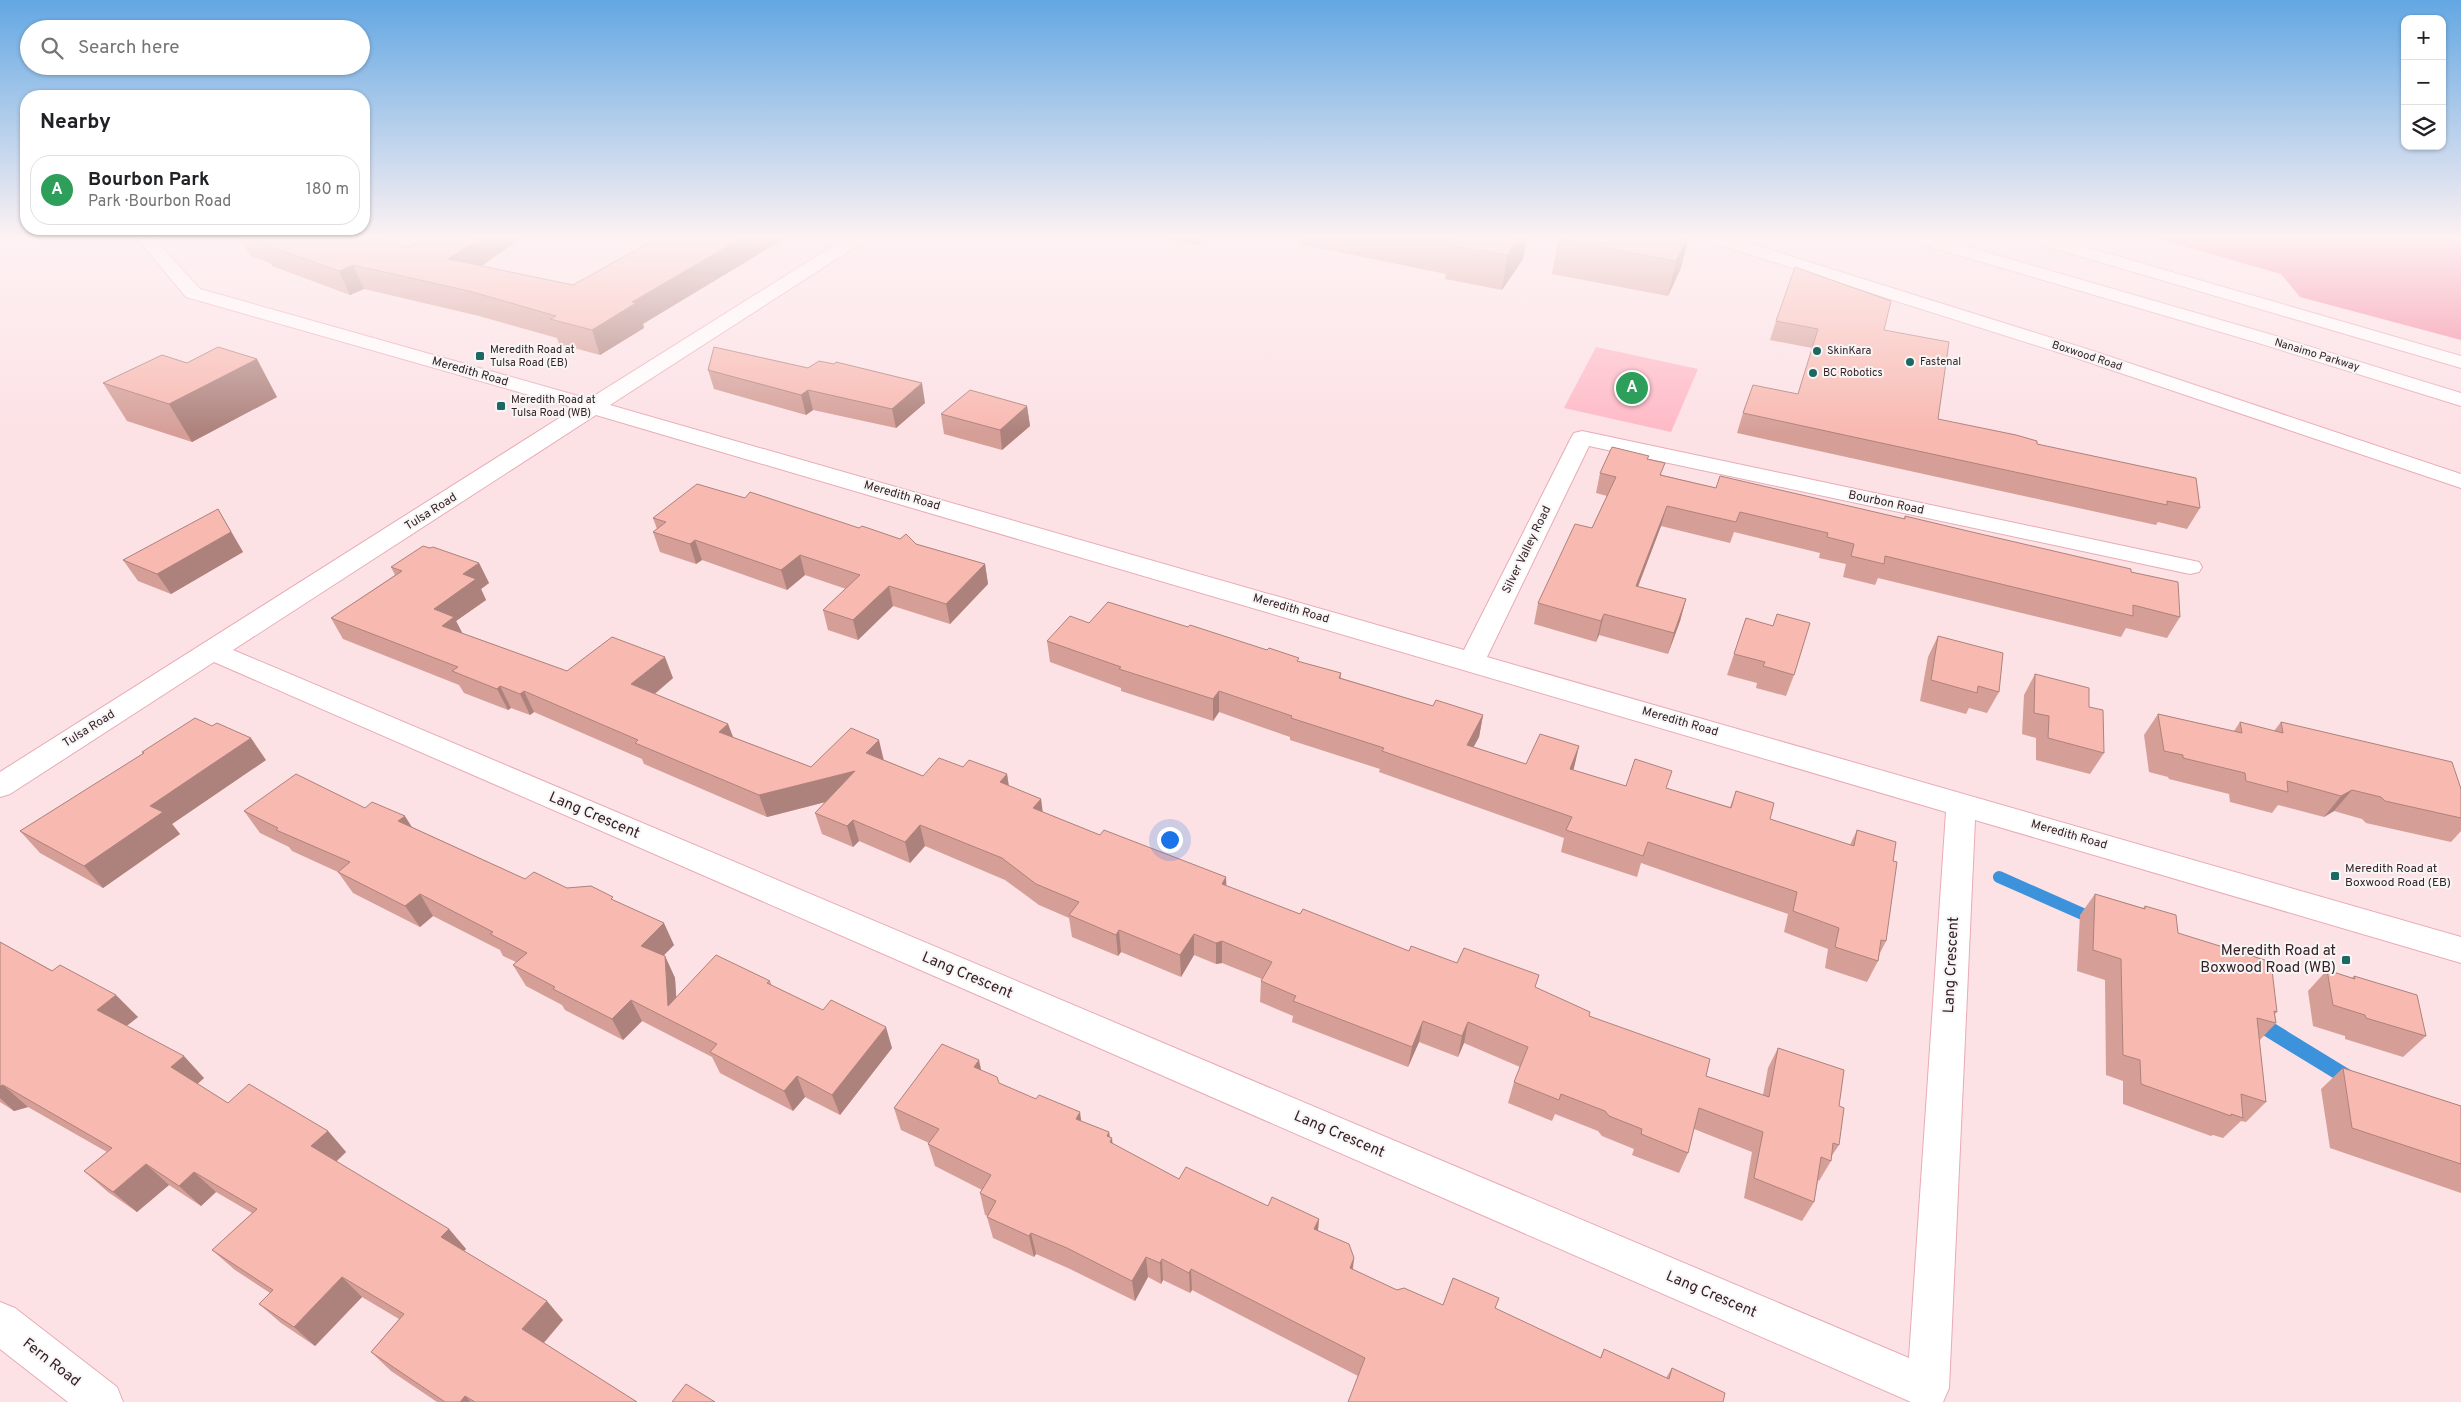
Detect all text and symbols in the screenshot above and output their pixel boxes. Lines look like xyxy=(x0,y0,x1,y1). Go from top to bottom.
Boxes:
map controls xyxy=(2401,15,2446,150)
button: + xyxy=(2401,15,2446,60)
search box xyxy=(20,20,370,75)
icon: search xyxy=(38,34,66,62)
text: Search here xyxy=(78,36,180,60)
button: − xyxy=(2401,60,2446,105)
button: layers xyxy=(2401,105,2446,150)
text: Nearby xyxy=(40,109,111,136)
text: Bourbon Park xyxy=(88,168,210,192)
text: A xyxy=(51,180,63,200)
text: 180 m xyxy=(306,180,349,200)
text: Park · Bourbon Road xyxy=(88,192,231,212)
street label: Nanaimo Parkway xyxy=(2273,335,2361,375)
street label: Boxwood Road xyxy=(2050,338,2124,374)
place label: Meredith Road at Tulsa Road (EB) xyxy=(490,343,575,370)
place label: SkinKara xyxy=(1827,344,1872,358)
marker: SkinKara xyxy=(1811,345,1823,357)
marker: Meredith Road at Tulsa Road (EB) xyxy=(474,350,486,362)
street label: Meredith Road xyxy=(430,353,510,391)
place label: Fastenal xyxy=(1920,355,1961,369)
marker: Fastenal xyxy=(1904,356,1916,368)
place label: BC Robotics xyxy=(1823,366,1883,380)
marker: BC Robotics xyxy=(1807,367,1819,379)
pin: A xyxy=(1616,369,1648,407)
place label: Meredith Road at Tulsa Road (WB) xyxy=(511,393,596,420)
marker: Meredith Road at Tulsa Road (WB) xyxy=(495,400,507,412)
street label: Meredith Road xyxy=(862,477,942,515)
street label: Bourbon Road xyxy=(1847,487,1925,519)
street label: Tulsa Road xyxy=(402,490,460,534)
street label: Silver Valley Road xyxy=(1499,503,1555,597)
street label: Meredith Road xyxy=(1251,590,1331,628)
street label: Meredith Road xyxy=(1640,703,1720,741)
street label: Tulsa Road xyxy=(60,707,118,751)
street label: Lang Crescent xyxy=(546,788,642,844)
street label: Meredith Road xyxy=(2029,816,2109,854)
your location xyxy=(1157,827,1183,853)
place label: Meredith Road at Boxwood Road (EB) xyxy=(2345,861,2451,891)
marker: Meredith Road at Boxwood Road (EB) xyxy=(2329,870,2341,882)
street label: Lang Crescent xyxy=(1940,916,1964,1014)
place label: Meredith Road at Boxwood Road (WB) xyxy=(2200,942,2336,978)
street label: Lang Crescent xyxy=(919,948,1015,1004)
marker: Meredith Road at Boxwood Road (WB) xyxy=(2340,954,2352,966)
street label: Lang Crescent xyxy=(1291,1107,1387,1163)
street label: Lang Crescent xyxy=(1663,1267,1759,1323)
street label: Fern Road xyxy=(18,1335,84,1391)

